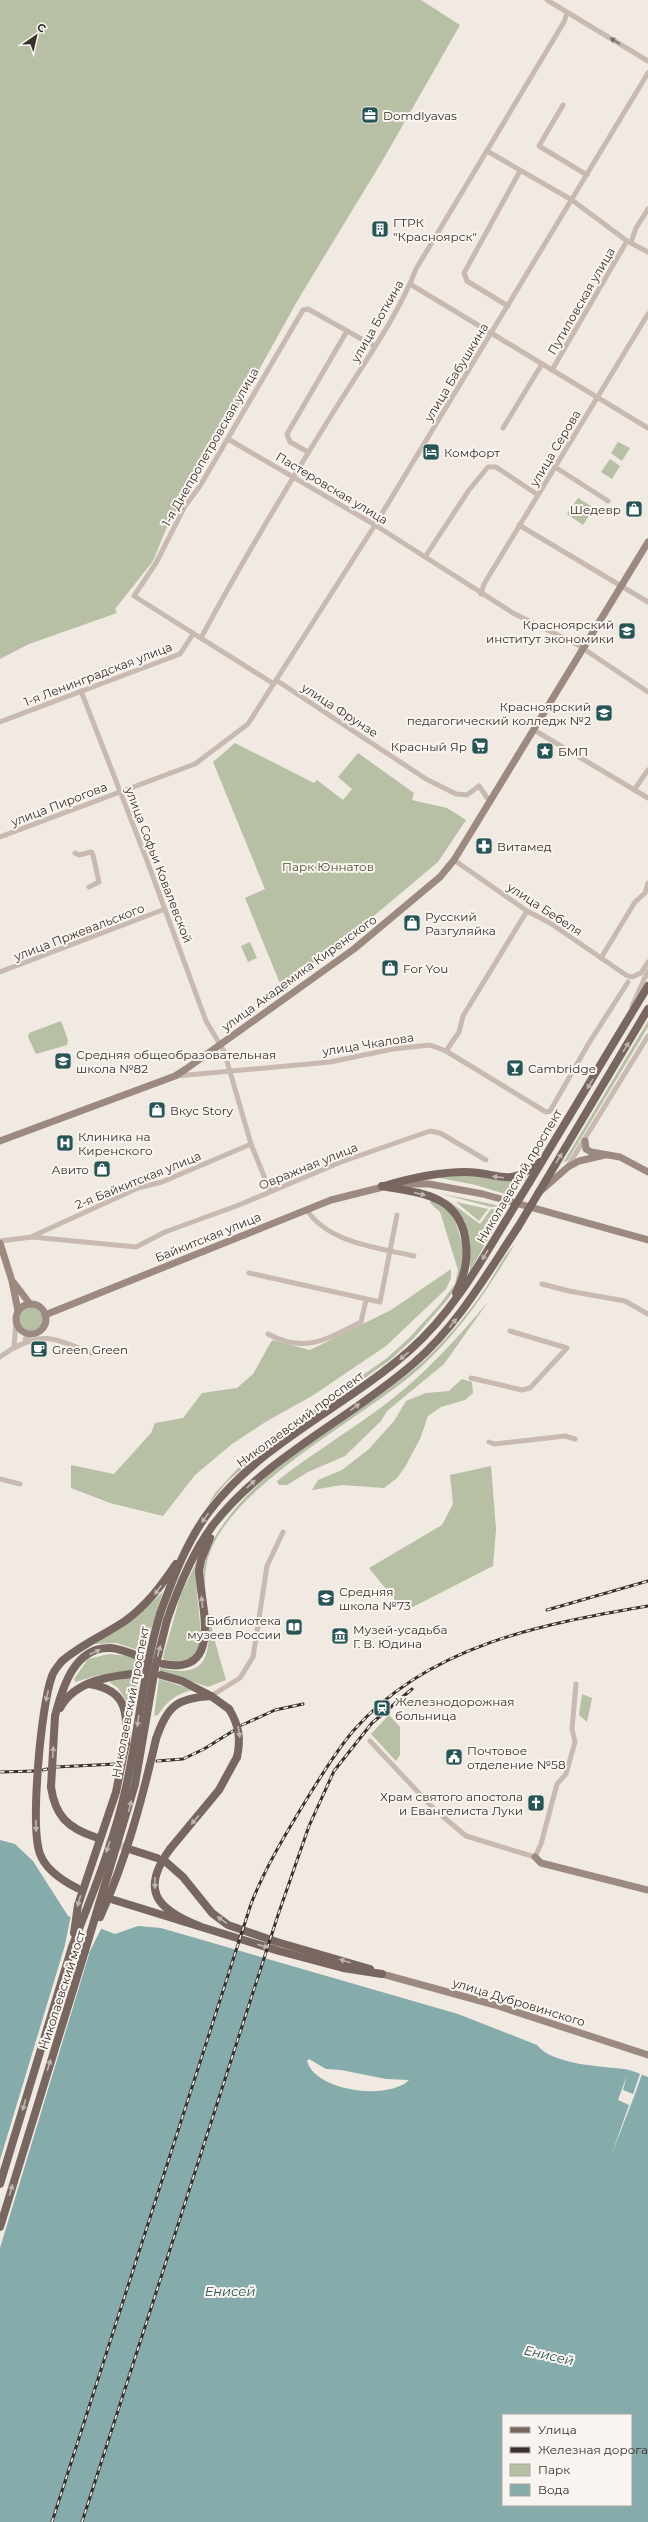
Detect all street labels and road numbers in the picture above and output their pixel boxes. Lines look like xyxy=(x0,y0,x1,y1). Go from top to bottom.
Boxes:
street label: Путиловская улица xyxy=(544,245,618,357)
street label: улица Боткина xyxy=(347,277,407,366)
street label: улица Бабушкина xyxy=(420,320,491,425)
street label: 1-я Днепропетровская улица xyxy=(158,365,262,529)
street label: улица Серова xyxy=(526,407,584,490)
street label: Пастеровская улица xyxy=(273,449,391,527)
street label: 1-я Ленинградская улица xyxy=(22,639,174,709)
street label: улица Фрунзе xyxy=(298,679,381,740)
street label: улица Пирогова xyxy=(8,779,109,830)
street label: улица Софьи Ковалевской xyxy=(122,784,196,945)
street label: улица Бебеля xyxy=(504,879,585,939)
street label: улица Пржевальского xyxy=(11,900,147,964)
street label: улица Академика Киренского xyxy=(218,912,380,1035)
street label: улица Чкалова xyxy=(320,1029,415,1059)
street label: Николаевский проспект xyxy=(473,1106,565,1246)
street label: Овражная улица xyxy=(256,1139,360,1193)
street label: 2-я Байкитская улица xyxy=(73,1148,203,1212)
street label: Байкитская улица xyxy=(153,1209,263,1265)
street label: Николаевский проспект xyxy=(233,1368,367,1470)
street label: Николаевский проспект xyxy=(108,1625,152,1779)
street label: Николаевский мост xyxy=(36,1928,88,2052)
street label: улица Дубровинского xyxy=(450,1974,588,2029)

